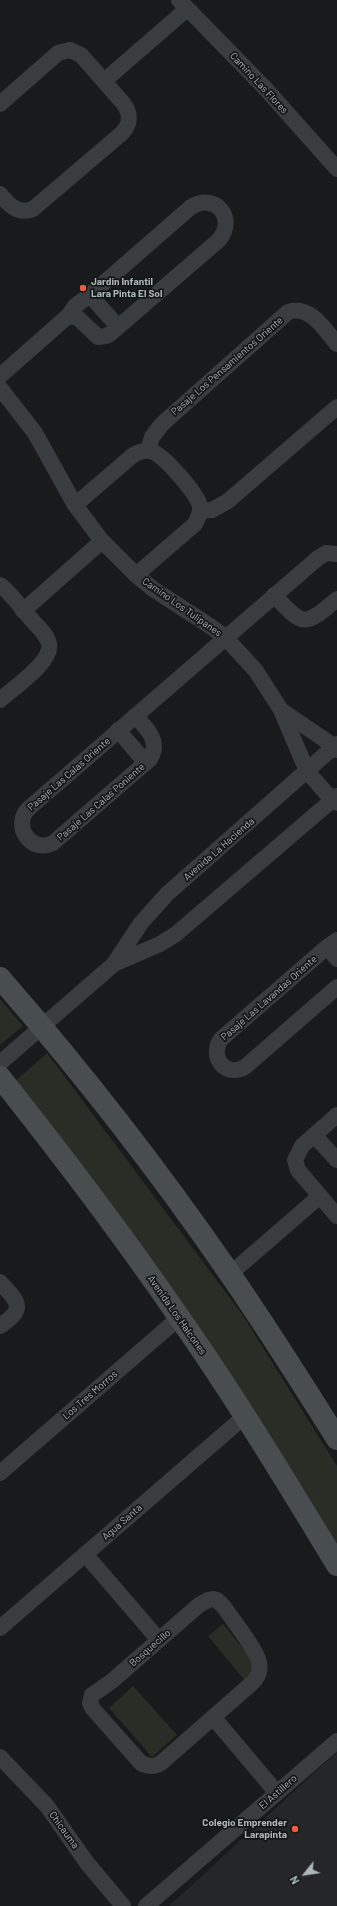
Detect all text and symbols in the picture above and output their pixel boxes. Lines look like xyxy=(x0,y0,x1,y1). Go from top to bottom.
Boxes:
street label: Camino Las Flores xyxy=(228,50,290,116)
place label: Jardin Infantil Lara Pinta El Sol xyxy=(91,276,162,300)
marker: Jardin Infantil Lara Pinta El Sol xyxy=(78,283,88,293)
street label: Pasaje Los Pensamientos Oriente xyxy=(169,314,285,418)
street label: Camino Los Tulipanes xyxy=(140,575,224,639)
street label: Pasaje Las Calas Oriente xyxy=(25,735,113,813)
street label: Pasaje Las Calas Poniente xyxy=(55,761,147,843)
street label: Avenida La Hacienda xyxy=(181,815,257,883)
street label: Pasaje Las Lavandas Oriente xyxy=(218,953,320,1043)
street label: Avenida Los Halcones xyxy=(145,1273,209,1357)
street label: Los Tres Morros xyxy=(60,1368,120,1422)
street label: Agua Santa xyxy=(100,1501,144,1543)
street label: Bosquecillo xyxy=(127,1627,173,1669)
street label: El Astillero xyxy=(257,1772,299,1812)
street label: Chicauma xyxy=(46,1809,82,1851)
place label: Colegio Emprender Larapinta xyxy=(202,1817,287,1840)
marker: Colegio Emprender Larapinta xyxy=(290,1824,300,1834)
north arrow xyxy=(285,1854,325,1894)
text: N xyxy=(287,1874,302,1887)

